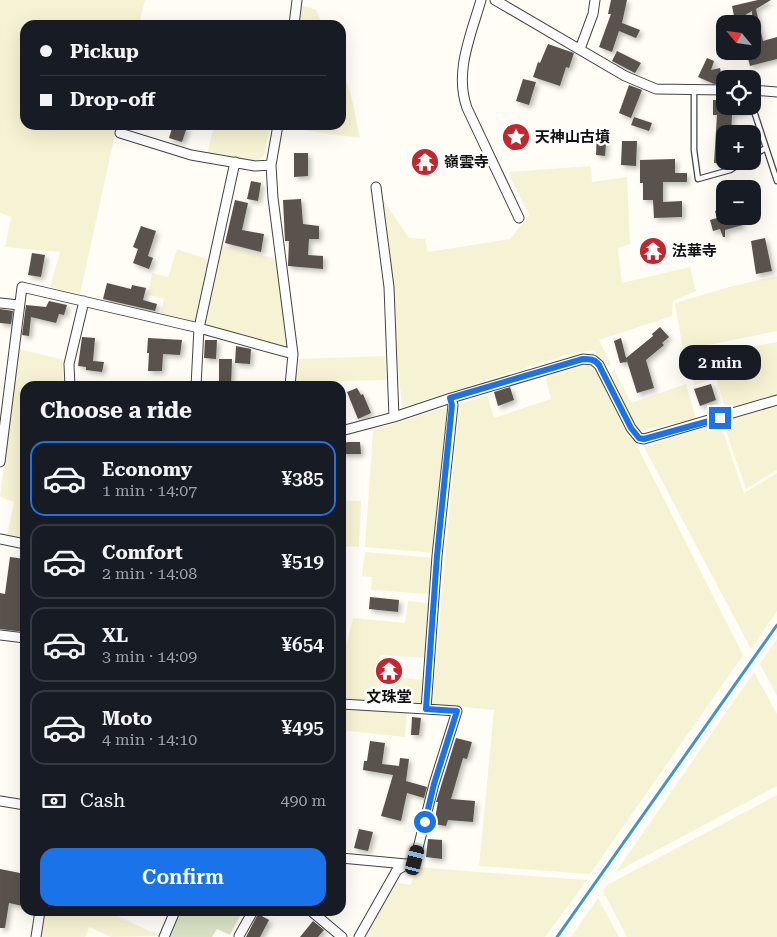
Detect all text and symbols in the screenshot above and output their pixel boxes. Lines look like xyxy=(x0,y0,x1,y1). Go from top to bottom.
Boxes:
north arrow xyxy=(716,15,761,60)
map controls xyxy=(716,15,761,225)
text: Pickup xyxy=(70,40,139,63)
button: locate xyxy=(716,70,761,115)
text: Drop-off xyxy=(70,88,155,111)
place icon: 天神山古墳 xyxy=(501,122,531,152)
button: + xyxy=(716,125,761,170)
place label: 天神山古墳 xyxy=(535,128,610,146)
temple icon: 嶺雲寺 xyxy=(410,147,440,177)
place label: 嶺雲寺 xyxy=(444,153,489,171)
button: − xyxy=(716,180,761,225)
temple icon: 法華寺 xyxy=(638,236,668,266)
place label: 法華寺 xyxy=(672,242,717,260)
callout: 2 min xyxy=(679,346,761,380)
text: 2 min xyxy=(698,353,742,372)
text: Choose a ride xyxy=(40,398,192,423)
route end xyxy=(709,407,731,429)
icon: car xyxy=(42,456,87,501)
text: Economy xyxy=(102,458,192,481)
text: ¥385 xyxy=(281,467,324,490)
text: 1 min · 14:07 xyxy=(102,481,197,500)
icon: car xyxy=(42,539,87,584)
text: Comfort xyxy=(102,541,183,564)
text: ¥519 xyxy=(281,550,324,573)
text: 2 min · 14:08 xyxy=(102,564,197,583)
icon: car xyxy=(42,622,87,667)
text: XL xyxy=(102,624,128,647)
text: ¥654 xyxy=(281,633,324,656)
text: 3 min · 14:09 xyxy=(102,647,197,666)
temple icon: 文珠堂 xyxy=(374,656,404,686)
place label: 文珠堂 xyxy=(366,688,412,706)
icon: car xyxy=(42,705,87,750)
text: Moto xyxy=(102,707,152,730)
text: ¥495 xyxy=(281,716,324,739)
text: 4 min · 14:10 xyxy=(102,730,197,749)
icon: cash xyxy=(40,787,68,815)
text: Cash xyxy=(80,789,125,812)
text: 490 m xyxy=(280,791,326,810)
route start xyxy=(414,811,436,833)
car xyxy=(404,844,425,876)
button: Confirm xyxy=(40,848,326,906)

